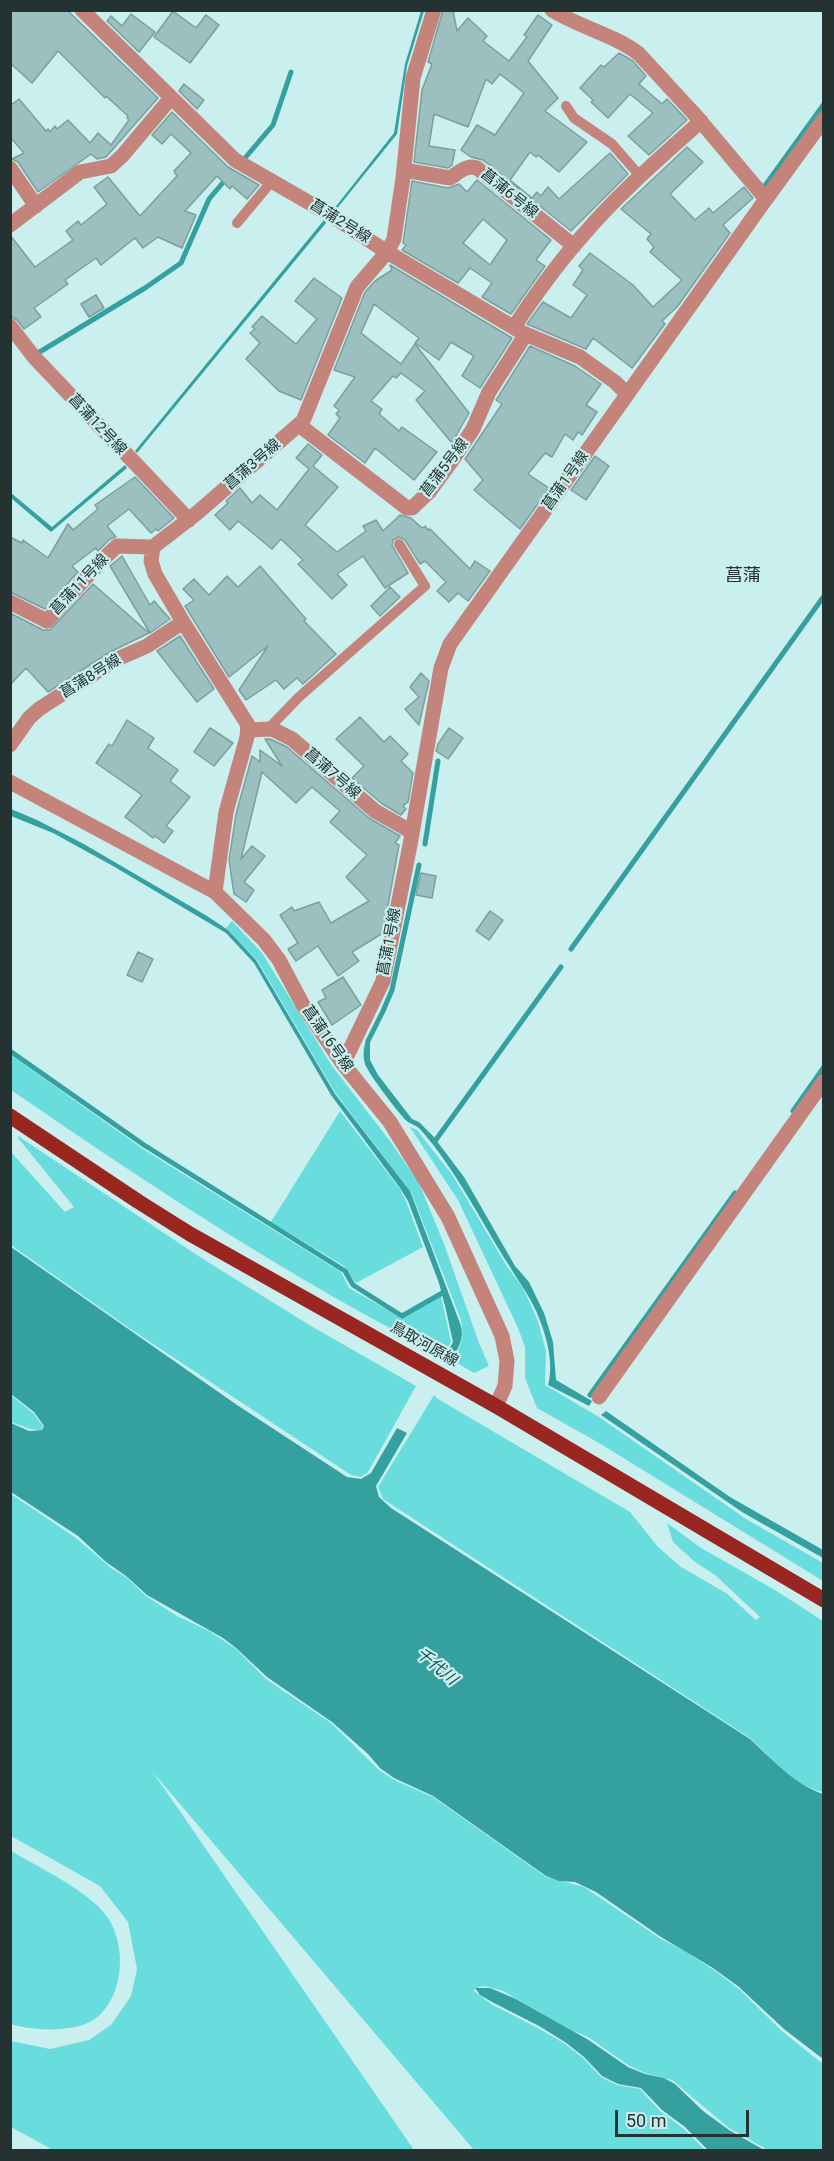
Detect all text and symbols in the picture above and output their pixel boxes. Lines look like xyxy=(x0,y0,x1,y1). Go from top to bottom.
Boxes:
street label: 菖蒲6号線 xyxy=(477,165,541,223)
street label: 菖蒲2号線 xyxy=(306,196,374,248)
street label: 菖蒲12号線 xyxy=(64,391,130,459)
street label: 菖蒲5号線 xyxy=(417,435,473,501)
street label: 菖蒲3号線 xyxy=(221,436,285,494)
street label: 菖蒲1号線 xyxy=(539,448,593,514)
street label: 菖蒲11号線 xyxy=(47,551,113,619)
district label: 菖蒲 xyxy=(725,565,761,587)
street label: 菖蒲8号線 xyxy=(57,651,125,703)
street label: 菖蒲7号線 xyxy=(300,745,364,803)
street label: 菖蒲1号線 xyxy=(375,907,405,977)
street label: 菖蒲16号線 xyxy=(298,1002,356,1076)
street label: 鳥取河原線 xyxy=(387,1319,461,1371)
water label: 千代川 xyxy=(411,1644,461,1690)
scale bar xyxy=(618,2098,752,2136)
text: 50 m xyxy=(626,2110,666,2131)

